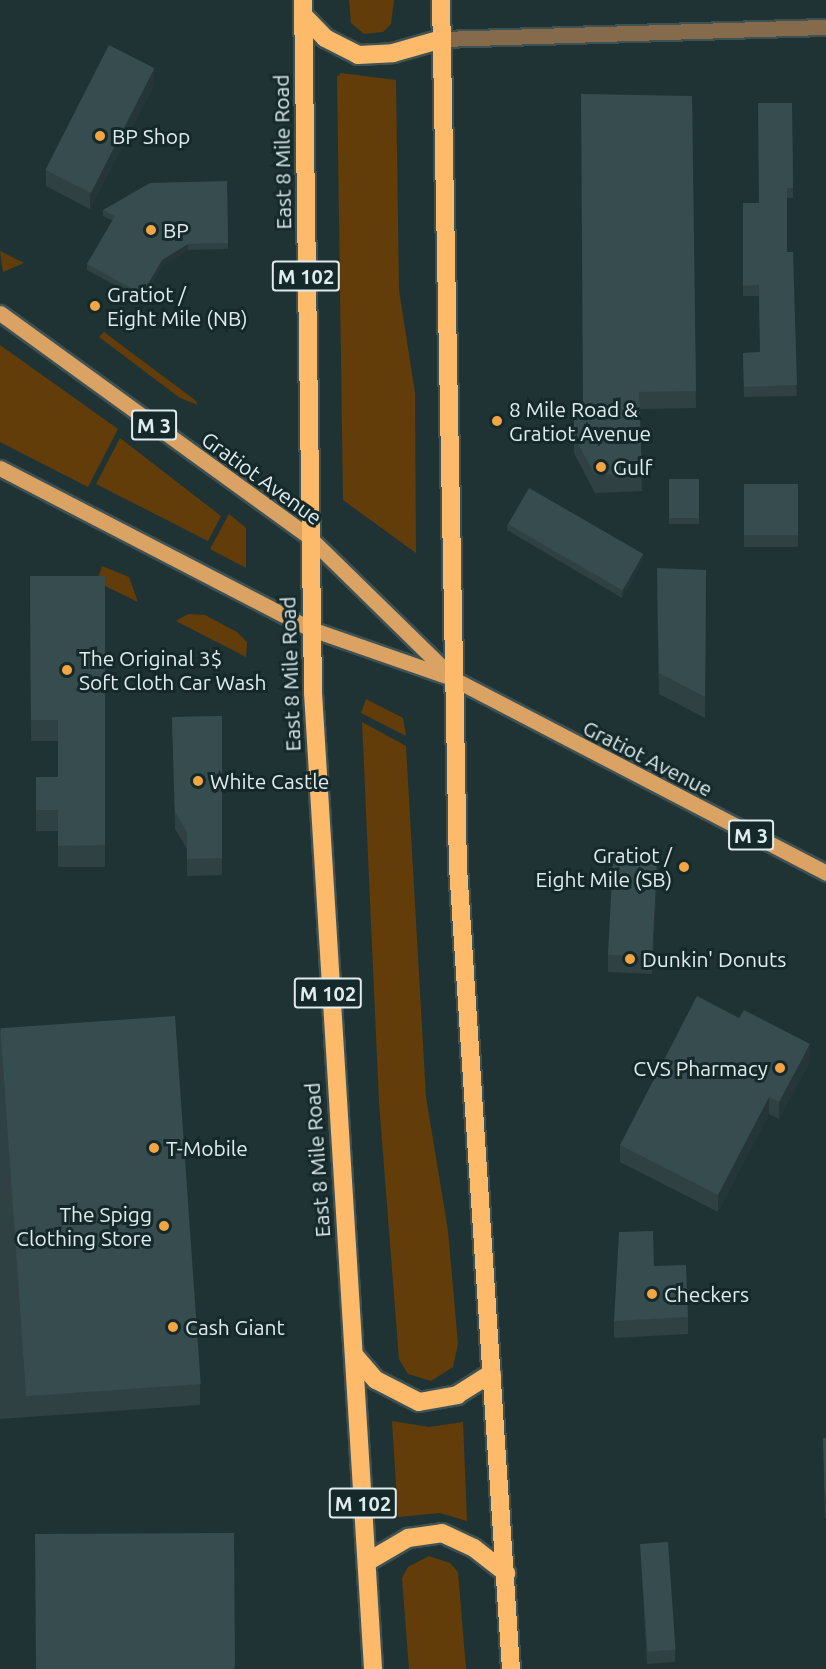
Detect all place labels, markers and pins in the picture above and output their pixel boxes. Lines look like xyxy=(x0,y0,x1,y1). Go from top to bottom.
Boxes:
place label: BP Shop xyxy=(112,123,190,149)
marker: BP Shop xyxy=(93,129,107,143)
place label: BP xyxy=(163,217,189,243)
marker: BP xyxy=(144,223,158,237)
place label: Gratiot / Eight Mile (NB) xyxy=(107,281,248,331)
marker: Gratiot / Eight Mile (NB) xyxy=(88,299,102,313)
place label: 8 Mile Road & Gratiot Avenue xyxy=(509,396,651,446)
marker: 8 Mile Road & Gratiot Avenue xyxy=(490,414,504,428)
place label: Gulf xyxy=(613,454,652,480)
marker: Gulf xyxy=(594,460,608,474)
place label: The Original 3$ Soft Cloth Car Wash xyxy=(79,645,266,695)
marker: The Original 3$ Soft Cloth Car Wash xyxy=(60,663,74,677)
place label: White Castle xyxy=(210,768,329,794)
marker: White Castle xyxy=(191,774,205,788)
place label: Gratiot / Eight Mile (SB) xyxy=(536,842,672,892)
marker: Gratiot / Eight Mile (SB) xyxy=(677,860,691,874)
place label: Dunkin' Donuts xyxy=(642,946,786,972)
marker: Dunkin' Donuts xyxy=(623,952,637,966)
place label: CVS Pharmacy xyxy=(633,1055,768,1081)
marker: CVS Pharmacy xyxy=(773,1061,787,1075)
place label: T-Mobile xyxy=(166,1135,248,1161)
marker: T-Mobile xyxy=(147,1141,161,1155)
place label: The Spigg Clothing Store xyxy=(16,1201,152,1251)
marker: The Spigg Clothing Store xyxy=(157,1219,171,1233)
place label: Checkers xyxy=(664,1281,749,1307)
marker: Checkers xyxy=(645,1287,659,1301)
place label: Cash Giant xyxy=(185,1314,285,1340)
marker: Cash Giant xyxy=(166,1320,180,1334)

